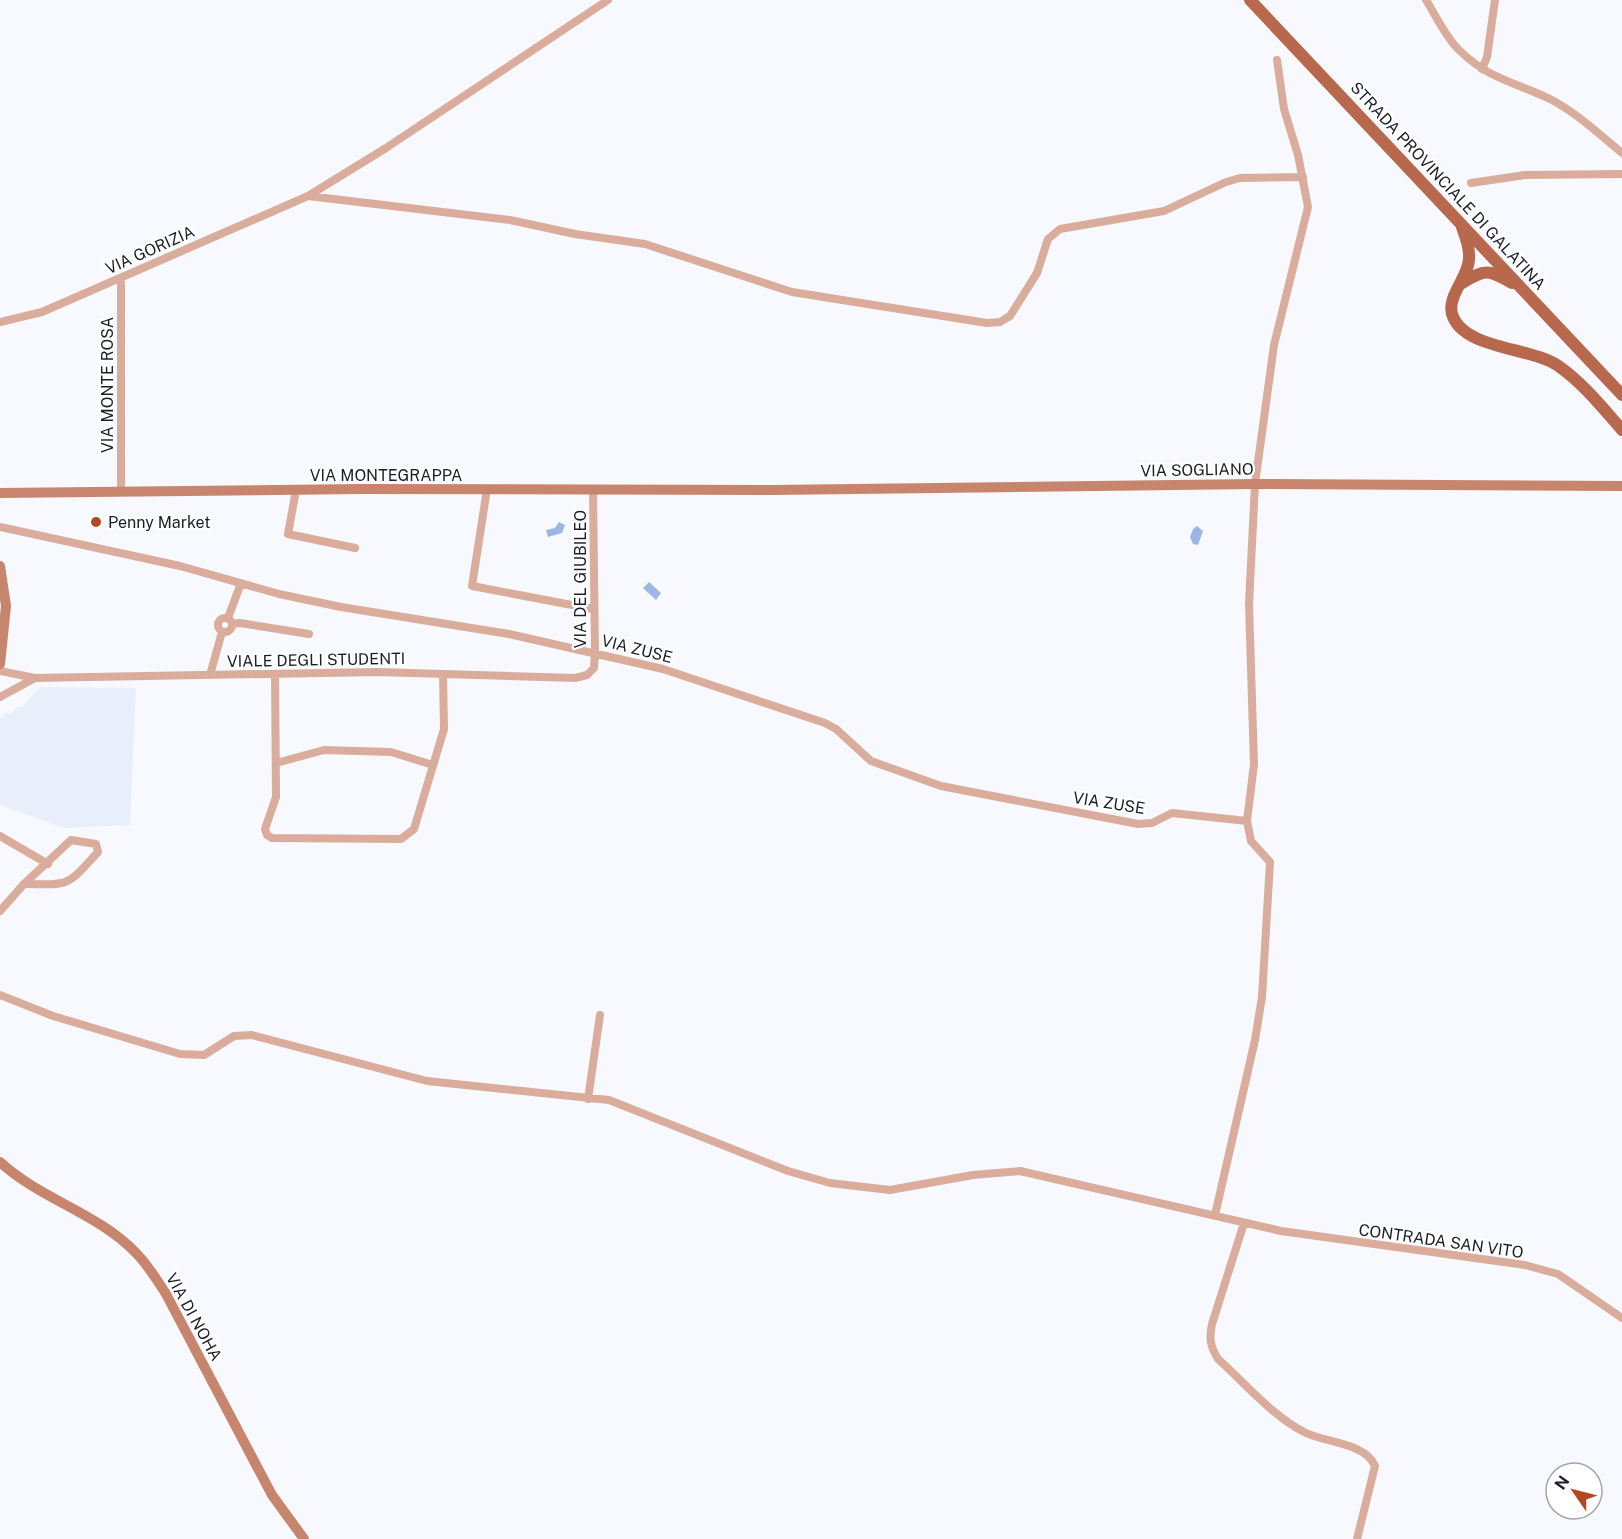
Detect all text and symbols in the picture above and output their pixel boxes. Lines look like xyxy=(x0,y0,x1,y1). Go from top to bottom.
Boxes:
street label: STRADA PROVINCIALE DI GALATINA xyxy=(1347,78,1549,294)
street label: VIA GORIZIA xyxy=(103,222,197,278)
street label: VIA MONTE ROSA xyxy=(98,317,117,453)
street label: VIA SOGLIANO xyxy=(1140,460,1254,480)
street label: VIA MONTEGRAPPA xyxy=(310,466,462,485)
street label: VIA DEL GIUBILEO xyxy=(571,510,590,648)
place label: Penny Market xyxy=(108,513,210,532)
marker: Penny Market xyxy=(89,515,103,529)
street label: VIA ZUSE xyxy=(600,631,674,667)
street label: VIALE DEGLI STUDENTI xyxy=(227,649,405,671)
street label: VIA ZUSE xyxy=(1072,788,1146,818)
street label: CONTRADA SAN VITO xyxy=(1357,1220,1525,1262)
street label: VIA DI NOHA xyxy=(162,1270,226,1364)
north arrow xyxy=(1544,1461,1604,1521)
text: N xyxy=(1551,1472,1573,1493)

